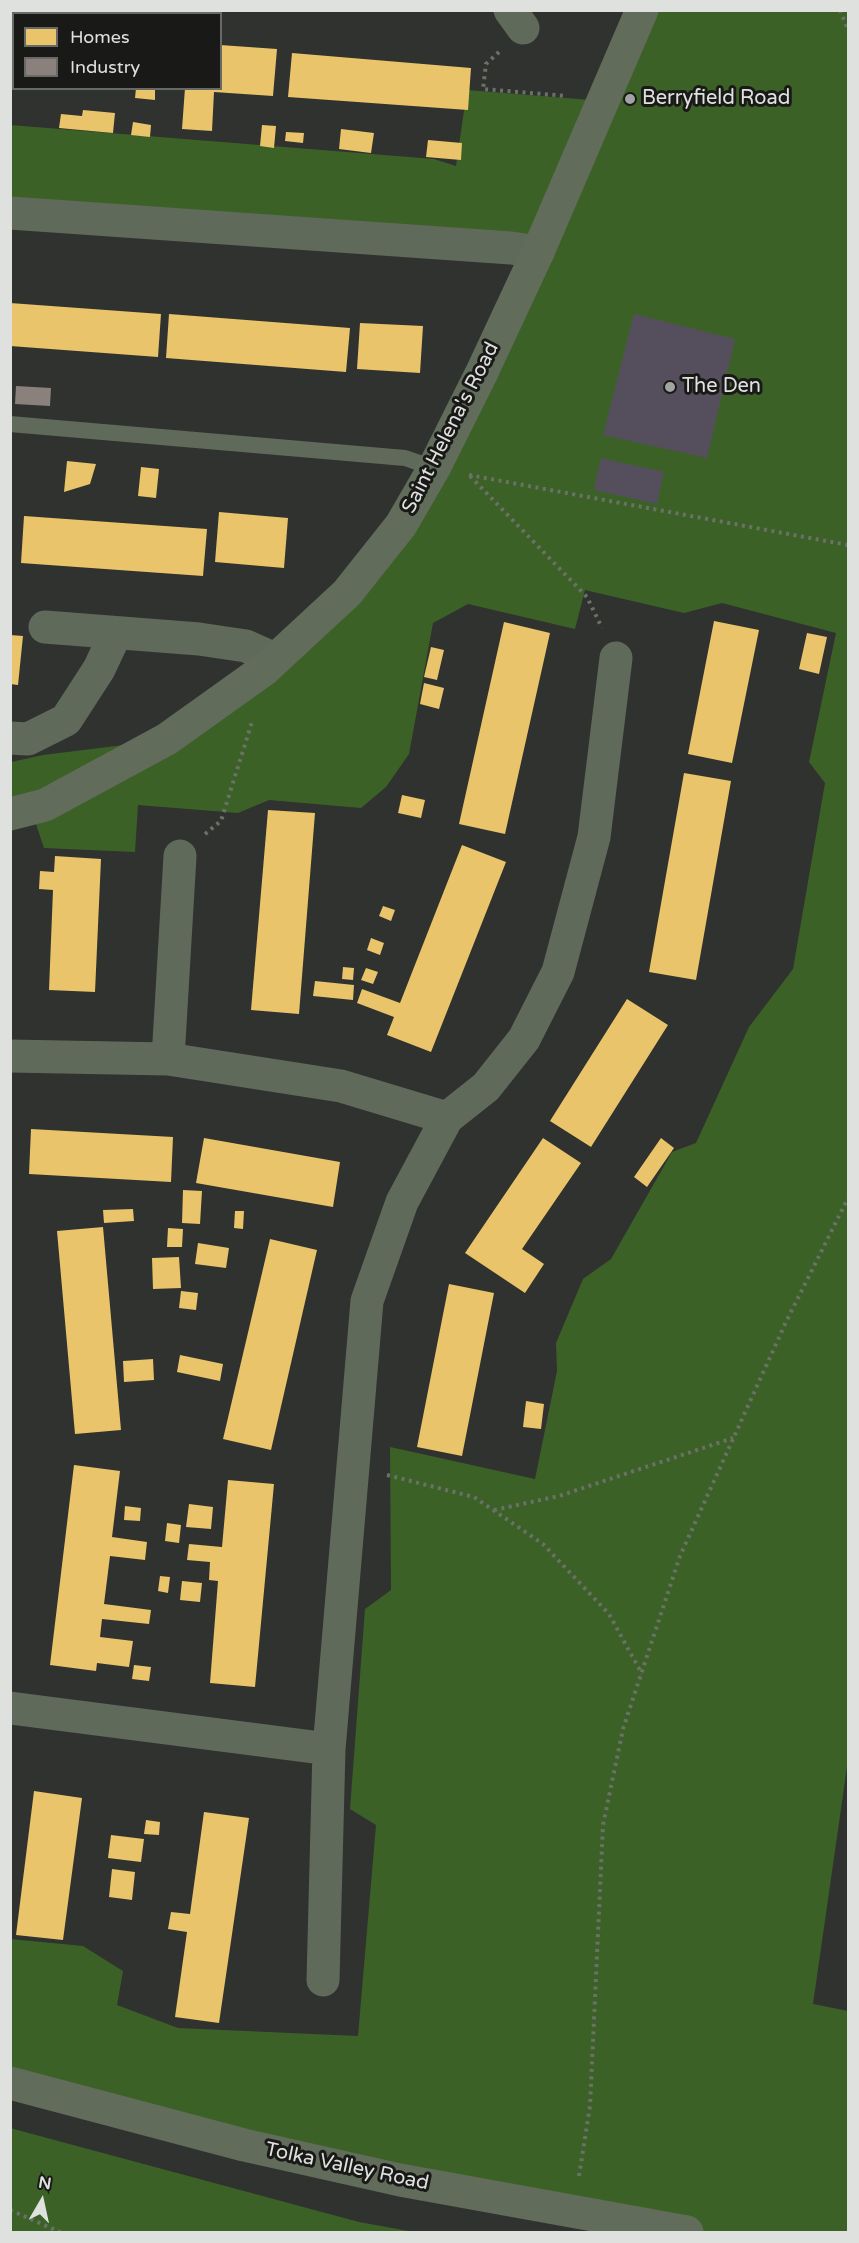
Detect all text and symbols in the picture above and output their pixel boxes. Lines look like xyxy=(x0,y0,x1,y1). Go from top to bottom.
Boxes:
legend xyxy=(12,12,222,90)
text: Homes xyxy=(70,26,130,48)
text: Industry xyxy=(70,56,140,78)
place label: Berryfield Road xyxy=(642,87,790,111)
marker: Berryfield Road xyxy=(623,92,637,106)
street label: Saint Helena's Road xyxy=(397,338,505,518)
place label: The Den xyxy=(682,375,761,399)
marker: The Den xyxy=(663,380,677,394)
street label: Tolka Valley Road xyxy=(263,2138,431,2196)
north arrow xyxy=(12,2171,72,2231)
text: N xyxy=(37,2172,53,2194)

